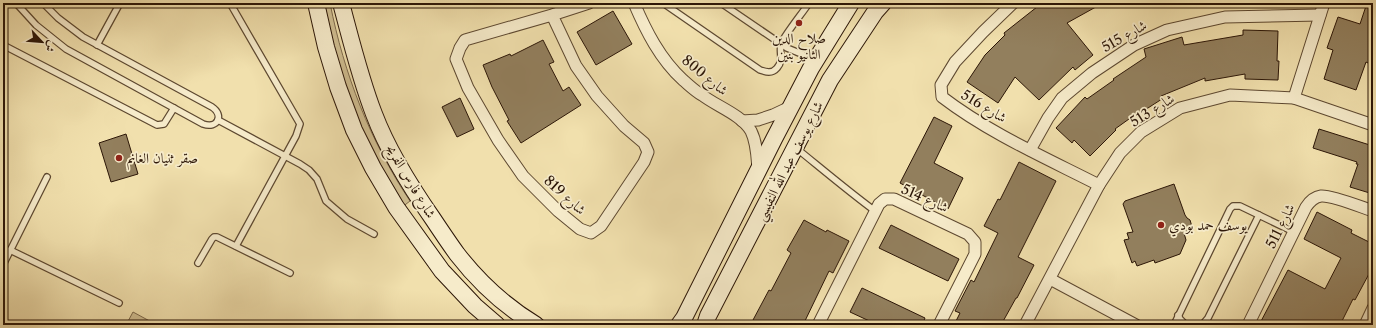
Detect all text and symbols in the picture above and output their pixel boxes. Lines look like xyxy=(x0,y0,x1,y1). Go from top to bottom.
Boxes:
street label: شارع 515 xyxy=(1098,16,1151,59)
marker: صلاح الدين الثانيو بنين xyxy=(794,18,804,28)
north arrow xyxy=(22,22,62,62)
place label: صلاح الدين الثانيو بنين xyxy=(772,29,826,63)
text: ش xyxy=(42,38,60,54)
street label: شارع 800 xyxy=(676,51,732,101)
street label: شارع 516 xyxy=(957,85,1010,129)
street label: شارع 513 xyxy=(1126,89,1179,133)
street label: شارع يوسف عبد الله النفيسي xyxy=(749,97,831,226)
street label: شارع فارس الفريح xyxy=(378,141,440,223)
place label: صقر ثنيان الغانم xyxy=(127,149,198,171)
marker: صقر ثنيان الغانم xyxy=(114,153,124,163)
street label: شارع 819 xyxy=(538,171,590,221)
street label: شارع 514 xyxy=(897,180,951,219)
street label: شارع 511 xyxy=(1262,201,1301,253)
place label: يوسف حمد بودي xyxy=(1169,216,1249,237)
marker: يوسف حمد بودي xyxy=(1156,220,1166,230)

